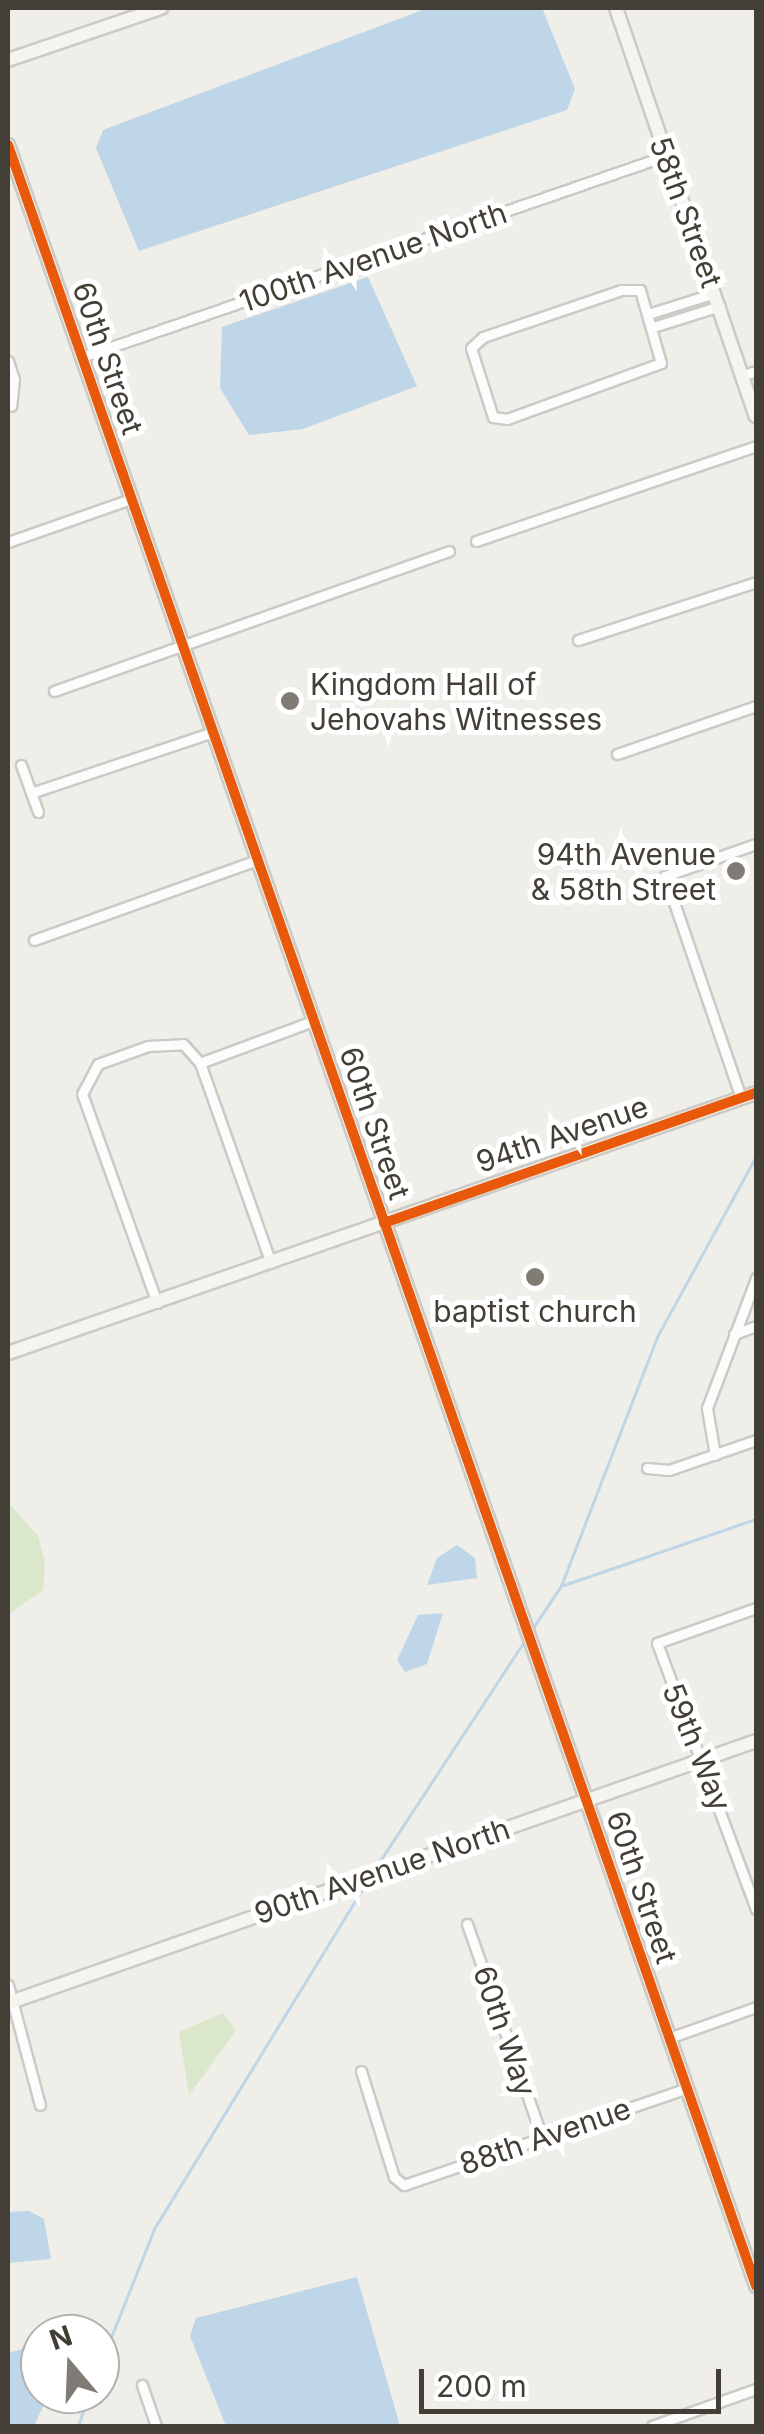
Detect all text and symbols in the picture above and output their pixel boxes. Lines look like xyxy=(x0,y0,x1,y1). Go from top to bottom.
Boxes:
street label: 58th Street xyxy=(642,132,730,292)
street label: 100th Avenue North xyxy=(235,194,511,320)
street label: 60th Street xyxy=(65,277,151,439)
place label: Kingdom Hall of Jehovahs Witnesses xyxy=(310,666,602,736)
marker: Kingdom Hall of Jehovahs Witnesses xyxy=(279,690,301,712)
place label: 94th Avenue & 58th Street xyxy=(531,836,716,906)
marker: 94th Avenue & 58th Street xyxy=(725,860,747,882)
street label: 60th Street xyxy=(332,1042,418,1204)
street label: 94th Avenue xyxy=(471,1088,653,1180)
marker: baptist church xyxy=(524,1266,546,1288)
place label: baptist church xyxy=(433,1293,637,1329)
street label: 59th Way xyxy=(655,1678,739,1816)
street label: 60th Street xyxy=(599,1806,685,1968)
street label: 90th Avenue North xyxy=(250,1810,514,1932)
street label: 60th Way xyxy=(466,1961,544,2101)
street label: 88th Avenue xyxy=(455,2090,635,2182)
north arrow xyxy=(20,2314,120,2414)
text: N xyxy=(45,2318,77,2357)
scale bar xyxy=(424,2349,726,2411)
text: 200 m xyxy=(436,2368,527,2404)

